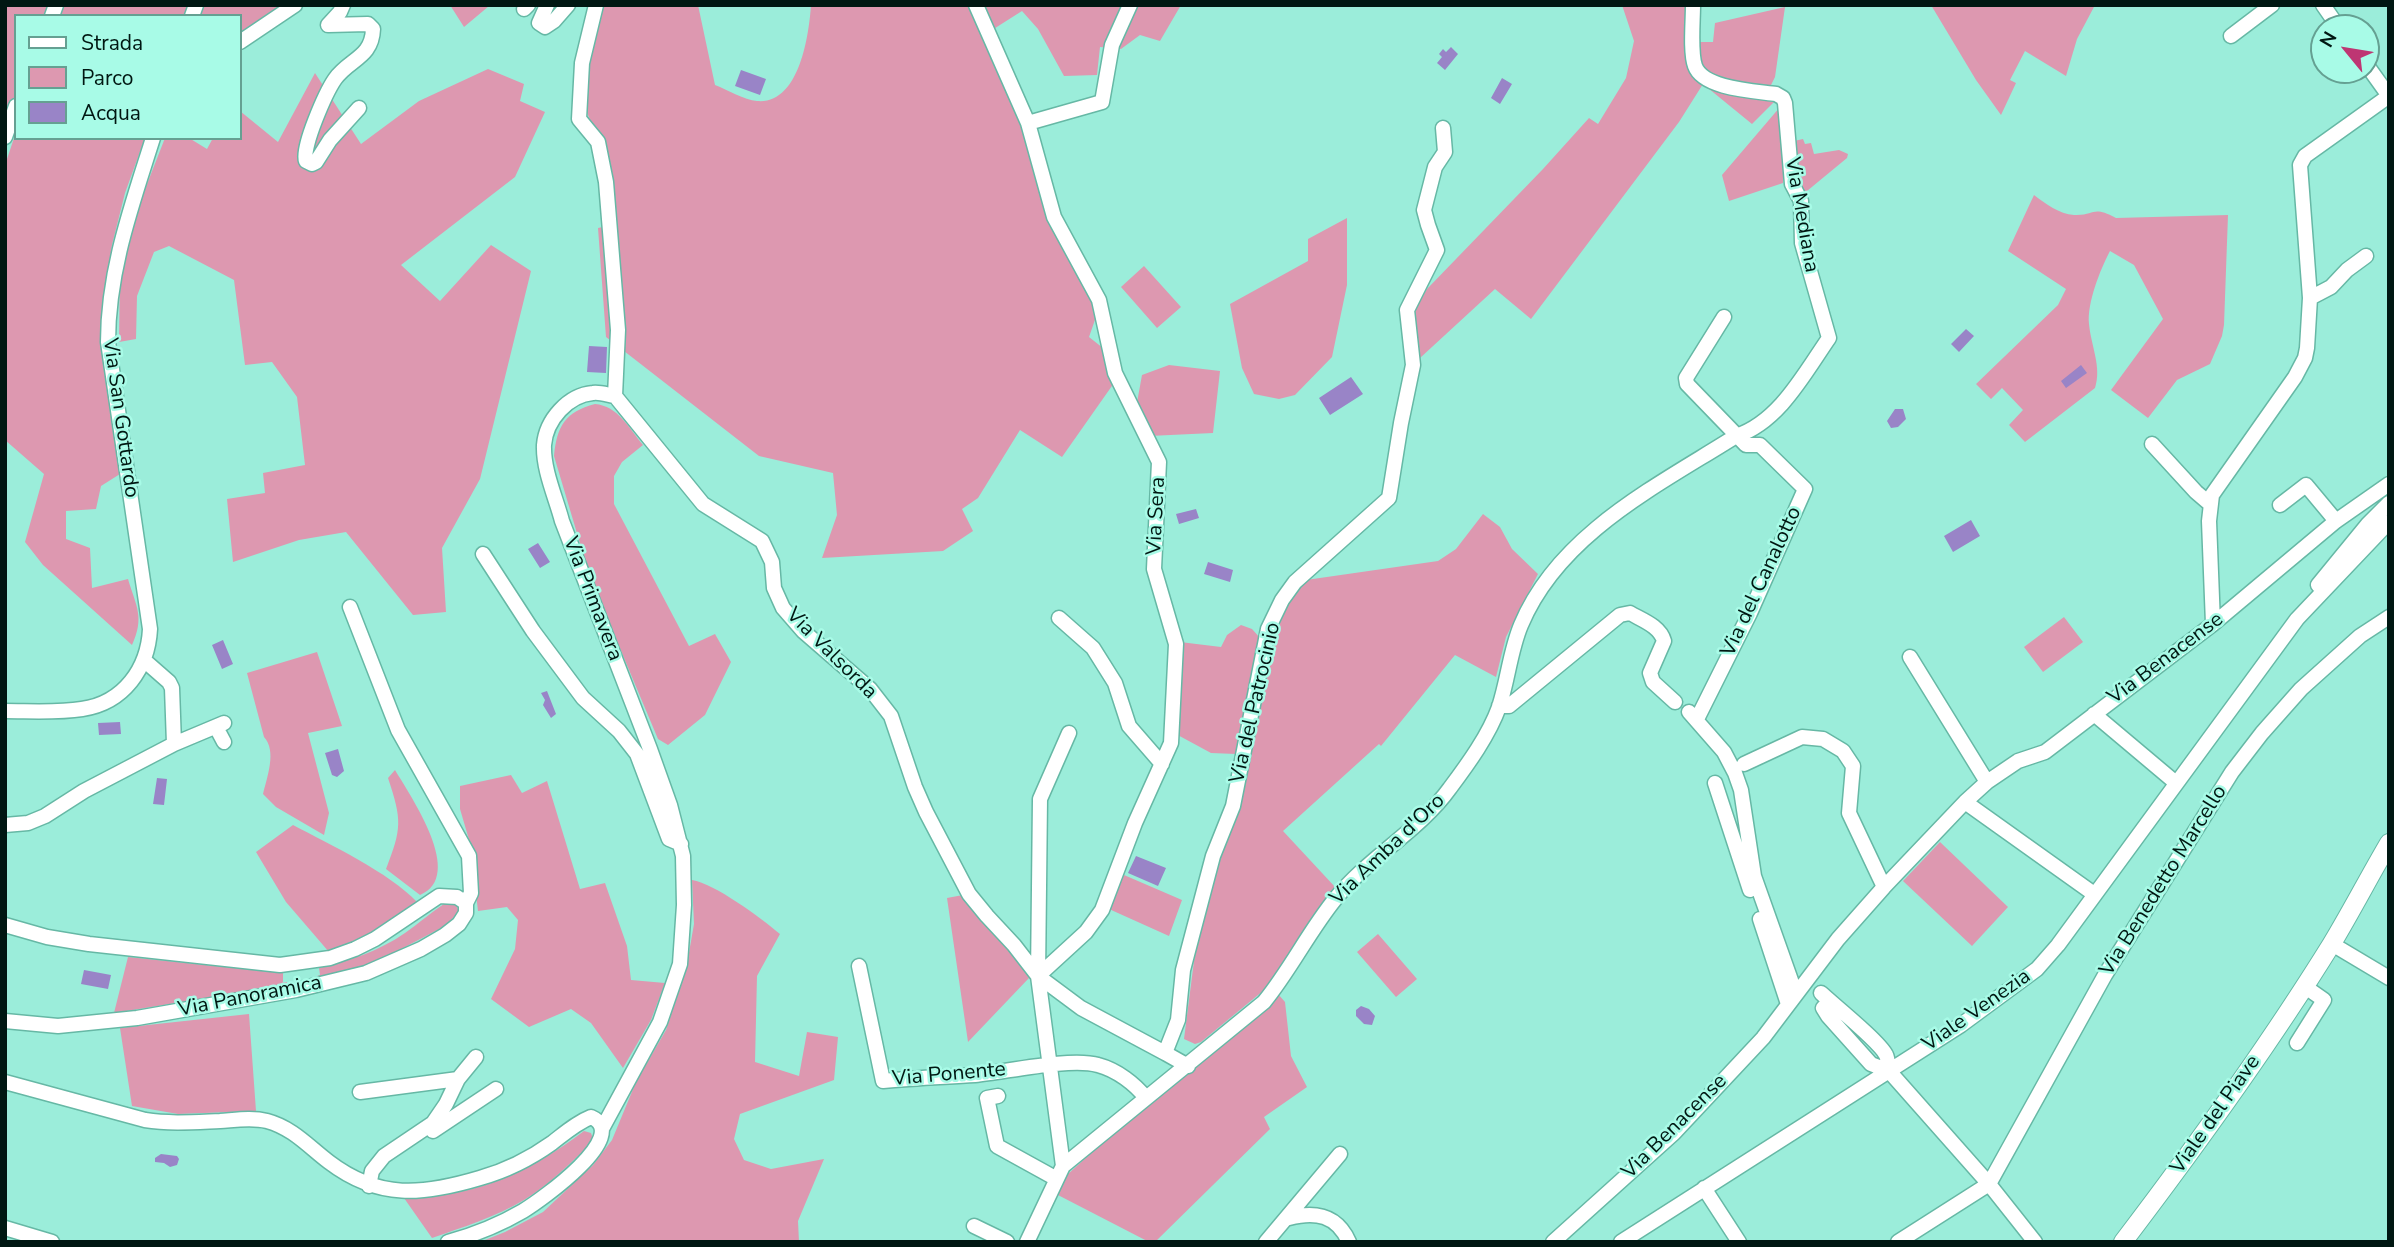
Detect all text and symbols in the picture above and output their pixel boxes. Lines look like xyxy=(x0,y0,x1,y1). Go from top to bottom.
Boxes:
legend xyxy=(14,14,242,140)
north arrow xyxy=(2310,14,2380,84)
text: N xyxy=(2314,27,2343,52)
text: Strada xyxy=(81,29,143,57)
text: Parco xyxy=(81,64,134,92)
text: Acqua xyxy=(81,99,141,127)
street label: Via Mediana xyxy=(1778,156,1824,274)
street label: Via San Gottardo xyxy=(96,337,144,499)
street label: Via Sera xyxy=(1142,476,1172,556)
street label: Via del Canalotto xyxy=(1716,503,1808,661)
street label: Via Primavera xyxy=(557,533,627,665)
street label: Via Valsorda xyxy=(780,603,882,705)
street label: Via Benacense xyxy=(2103,607,2229,711)
street label: Via del Patrocinio xyxy=(1225,620,1287,786)
street label: Via Benedetto Marcello xyxy=(2095,781,2233,981)
street label: Via Amba d'Oro xyxy=(1325,789,1451,911)
street label: Viale Venezia xyxy=(1918,964,2036,1058)
street label: Via Panoramica xyxy=(176,971,324,1023)
street label: Viale del Piave xyxy=(2166,1051,2266,1179)
street label: Via Ponente xyxy=(891,1057,1007,1093)
street label: Via Benacense xyxy=(1617,1069,1733,1185)

